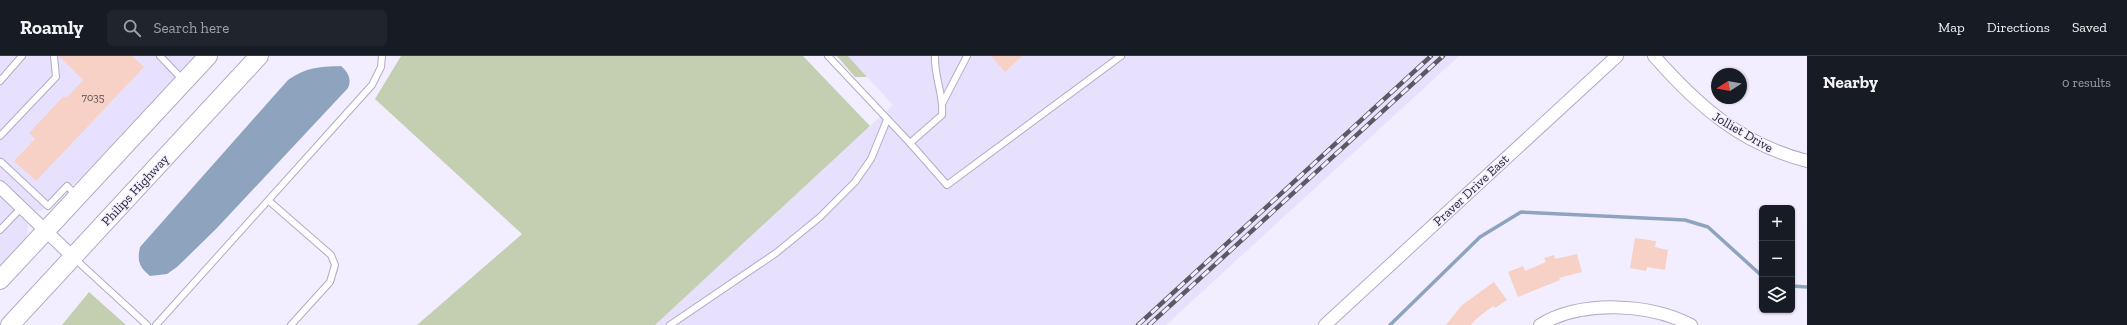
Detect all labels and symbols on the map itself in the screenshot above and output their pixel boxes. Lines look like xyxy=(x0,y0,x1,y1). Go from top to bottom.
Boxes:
north arrow xyxy=(1711,68,1747,104)
house number: 7035 xyxy=(82,91,105,104)
street label: Jolliet Drive xyxy=(1710,109,1776,155)
street label: Philips Highway xyxy=(98,151,172,229)
street label: Praver Drive East xyxy=(1430,151,1512,229)

